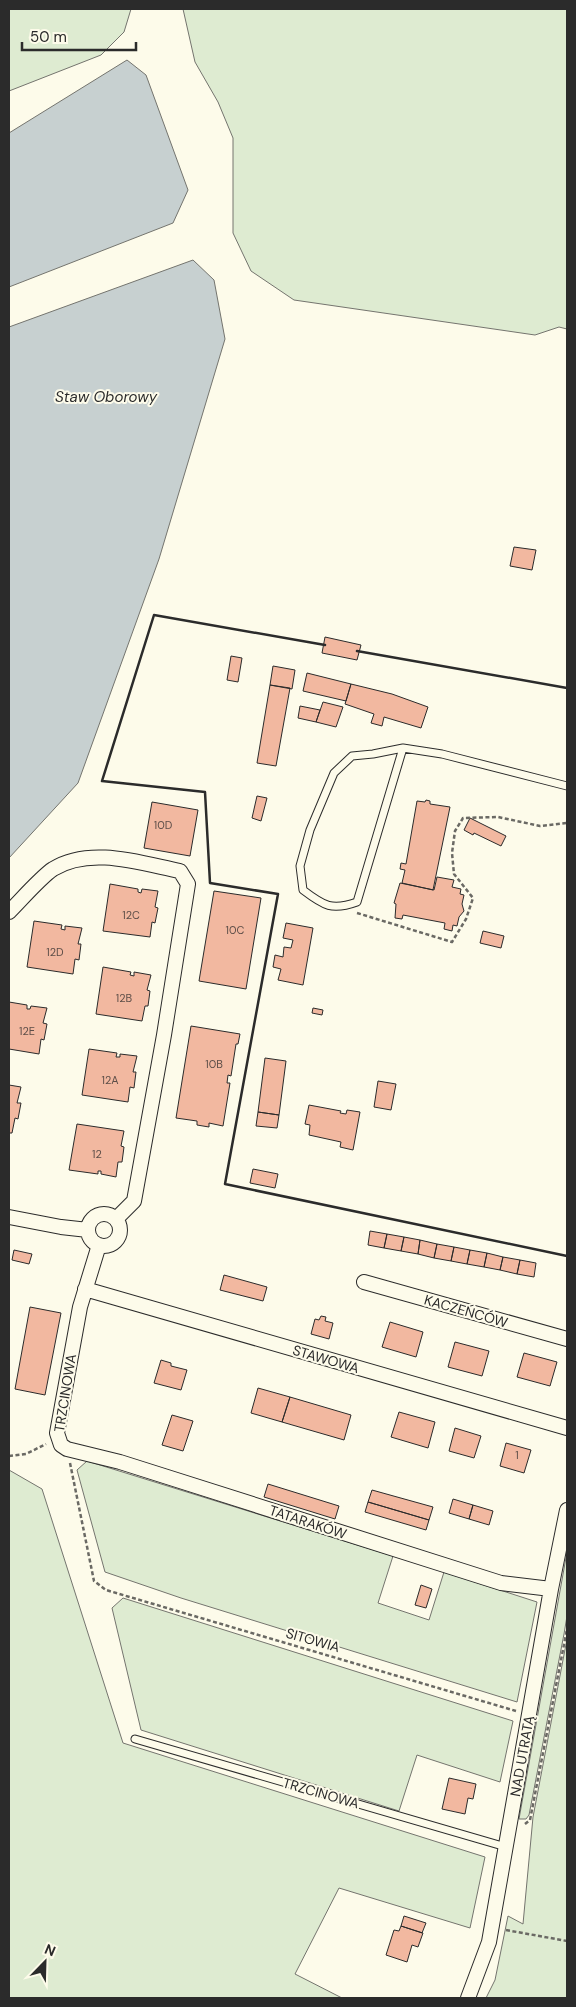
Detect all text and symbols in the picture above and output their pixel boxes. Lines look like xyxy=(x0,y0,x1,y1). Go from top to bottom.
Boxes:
scale bar xyxy=(22,20,136,52)
text: 50 m xyxy=(30,27,67,47)
water label: Staw Oborowy xyxy=(55,387,158,407)
house number: 10D xyxy=(154,818,173,832)
house number: 12C xyxy=(122,908,140,922)
house number: 10C xyxy=(226,923,245,937)
house number: 12D xyxy=(46,945,64,959)
house number: 12B xyxy=(116,991,133,1005)
house number: 12E xyxy=(19,1024,35,1038)
house number: 10B xyxy=(205,1057,223,1071)
house number: 12A xyxy=(101,1073,119,1087)
house number: 12 xyxy=(92,1147,102,1161)
street label: KACZEŃCÓW xyxy=(422,1290,510,1332)
street label: STAWOWA xyxy=(291,1341,361,1377)
street label: TRZCINOWA xyxy=(50,1353,80,1433)
house number: 1 xyxy=(515,1448,519,1462)
street label: TATARAKÓW xyxy=(267,1501,349,1543)
street label: SITOWIA xyxy=(284,1624,342,1656)
street label: NAD UTRATĄ xyxy=(506,1714,538,1798)
street label: TRZCINOWA xyxy=(281,1773,361,1813)
north arrow xyxy=(20,1937,70,1987)
text: N xyxy=(42,1940,58,1960)

